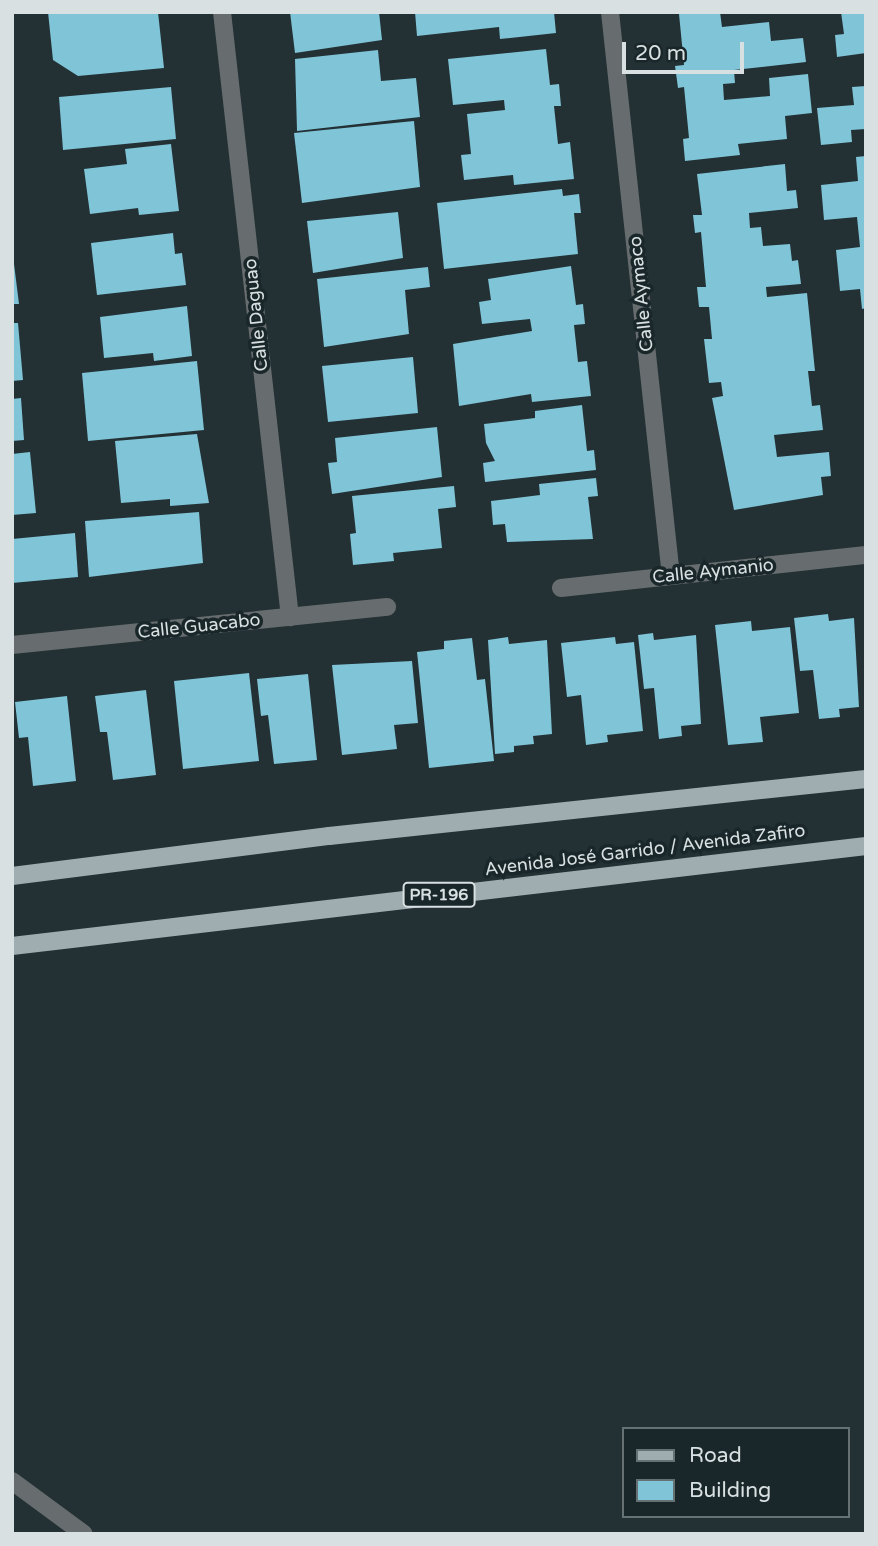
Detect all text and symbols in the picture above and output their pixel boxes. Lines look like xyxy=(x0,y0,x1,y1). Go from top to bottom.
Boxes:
scale bar xyxy=(626,28,748,72)
text: 20 m xyxy=(635,41,686,66)
street label: Calle Aymaco xyxy=(624,235,658,353)
street label: Calle Daguao xyxy=(239,258,273,372)
street label: Calle Aymanio xyxy=(651,554,775,588)
street label: Calle Guacabo xyxy=(137,609,261,643)
street label: Avenida José Garrido / Avenida Zafiro xyxy=(483,820,807,880)
road number: PR-196 xyxy=(402,882,476,908)
legend xyxy=(622,1427,850,1518)
text: Road xyxy=(689,1443,742,1468)
text: Building xyxy=(689,1478,771,1503)

